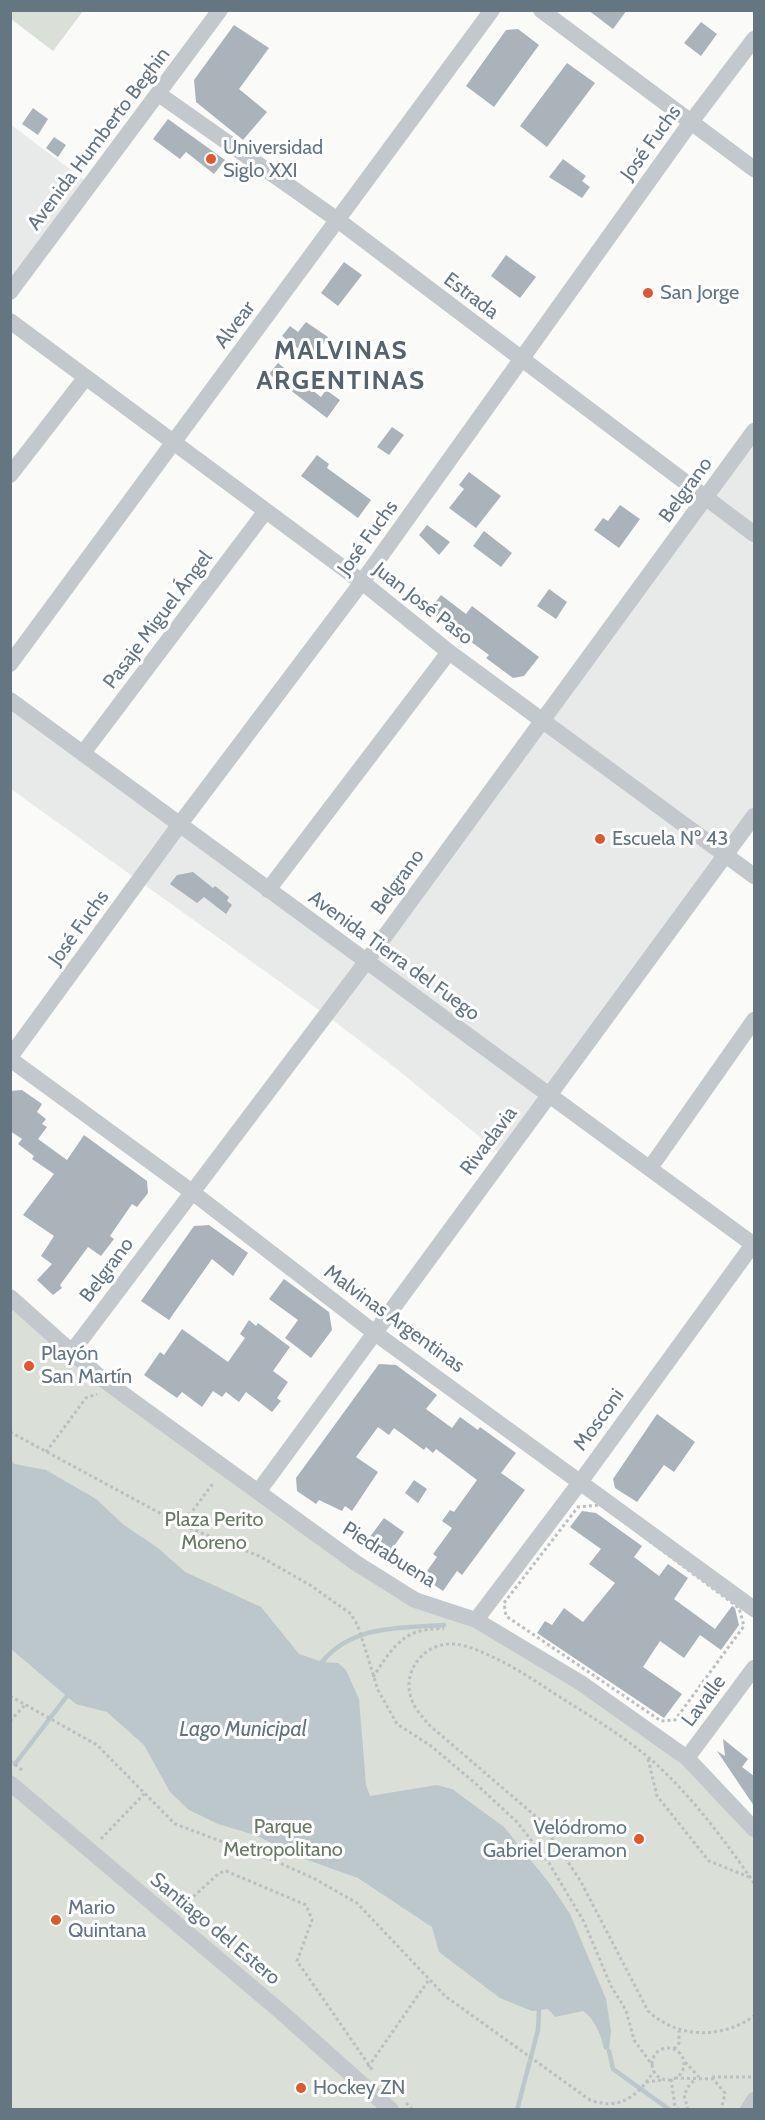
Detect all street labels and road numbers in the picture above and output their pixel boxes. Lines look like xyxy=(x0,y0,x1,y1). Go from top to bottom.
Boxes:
street label: Avenida Humberto Beghin xyxy=(23,43,175,235)
street label: José Fuchs xyxy=(616,101,686,185)
street label: Estrada xyxy=(439,268,503,324)
street label: Alvear xyxy=(210,297,260,353)
street label: Belgrano xyxy=(654,453,718,527)
street label: José Fuchs xyxy=(333,496,403,580)
street label: Pasaje Miguel Ángel xyxy=(98,546,218,694)
street label: Juan José Paso xyxy=(369,558,477,650)
street label: Belgrano xyxy=(366,845,430,919)
street label: José Fuchs xyxy=(44,886,114,970)
street label: Avenida Tierra del Fuego xyxy=(304,886,484,1026)
street label: Rivadavia xyxy=(455,1102,523,1180)
street label: Belgrano xyxy=(75,1233,139,1307)
street label: Malvinas Argentinas xyxy=(319,1260,469,1378)
street label: Mosconi xyxy=(569,1384,629,1456)
street label: Piedrabuena xyxy=(338,1517,440,1593)
street label: Lavalle xyxy=(677,1671,731,1731)
street label: Santiago del Estero xyxy=(145,1868,285,1990)

